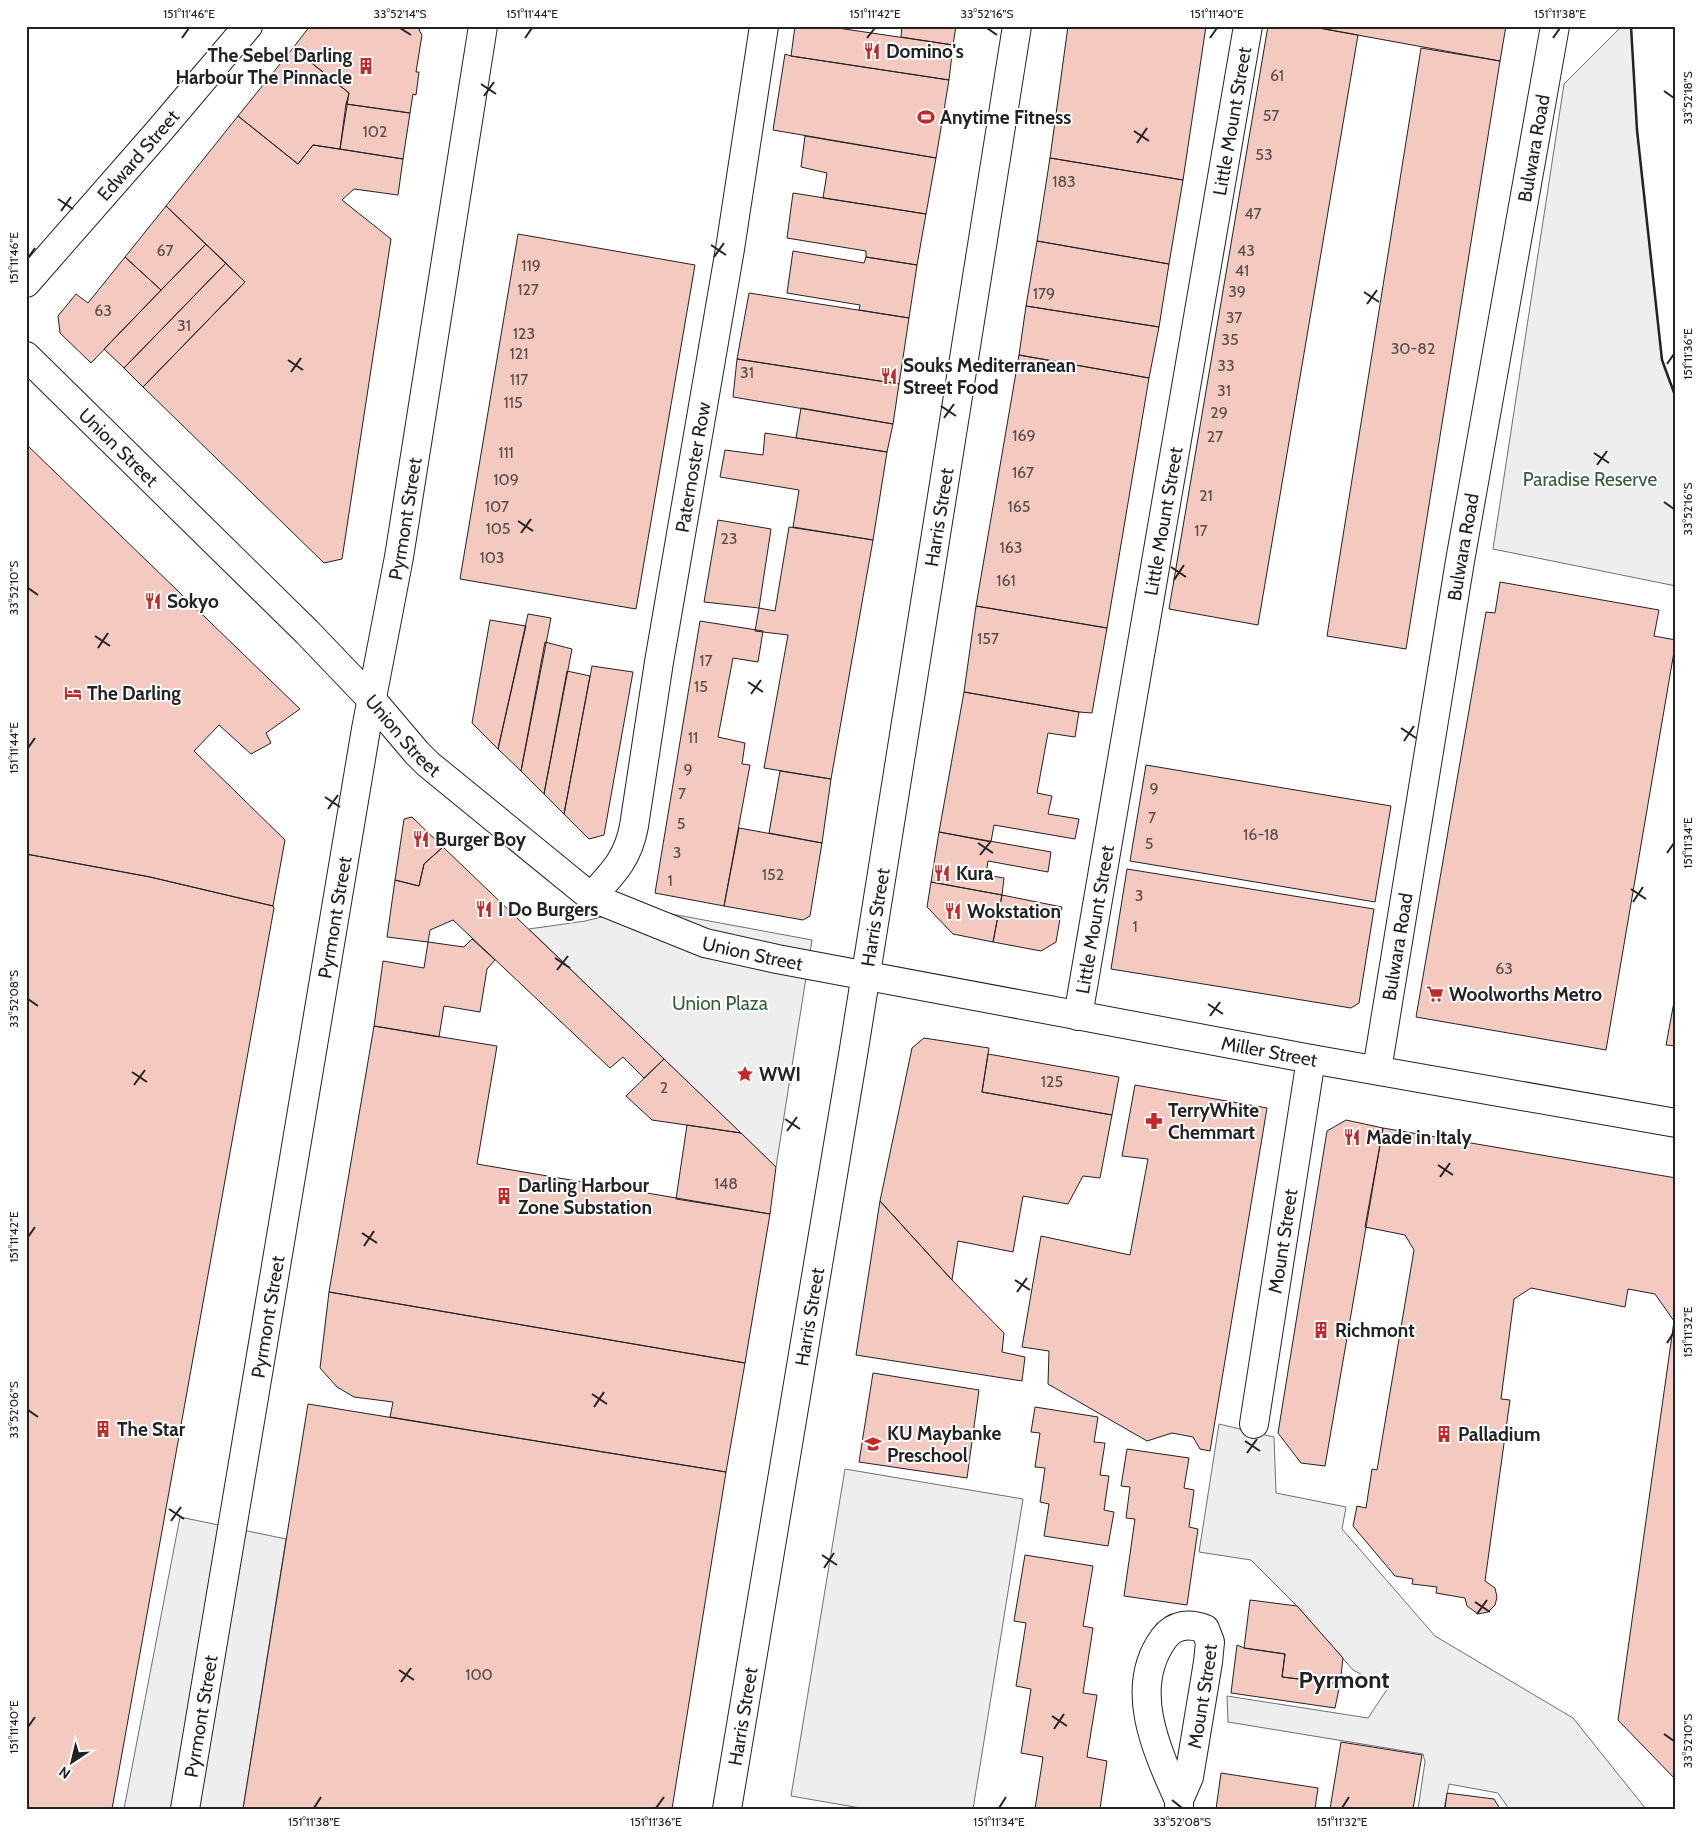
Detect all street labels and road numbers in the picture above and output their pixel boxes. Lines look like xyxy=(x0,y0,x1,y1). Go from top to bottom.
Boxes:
street label: Little Mount Street xyxy=(1208,45,1256,197)
street label: Bulwara Road xyxy=(1513,93,1555,204)
street label: Edward Street xyxy=(92,105,184,206)
street label: Paternoster Row xyxy=(670,400,716,534)
street label: Union Street xyxy=(74,403,163,492)
street label: Little Mount Street xyxy=(1139,445,1188,597)
street label: Pyrmont Street xyxy=(384,455,427,582)
street label: Harris Street xyxy=(920,466,958,568)
street label: Bulwara Road xyxy=(1443,491,1484,603)
street label: Union Street xyxy=(360,690,446,782)
street label: Little Mount Street xyxy=(1071,843,1119,996)
street label: Pyrmont Street xyxy=(313,854,357,980)
street label: Harris Street xyxy=(856,866,895,968)
street label: Bulwara Road xyxy=(1377,891,1418,1002)
street label: Union Street xyxy=(700,932,805,976)
street label: Miller Street xyxy=(1219,1031,1320,1072)
street label: Mount Street xyxy=(1264,1187,1303,1295)
street label: Pyrmont Street xyxy=(246,1253,290,1380)
street label: Harris Street xyxy=(790,1265,829,1368)
street label: Mount Street xyxy=(1183,1642,1222,1750)
street label: Pyrmont Street xyxy=(179,1653,223,1779)
street label: Harris Street xyxy=(723,1665,763,1767)

